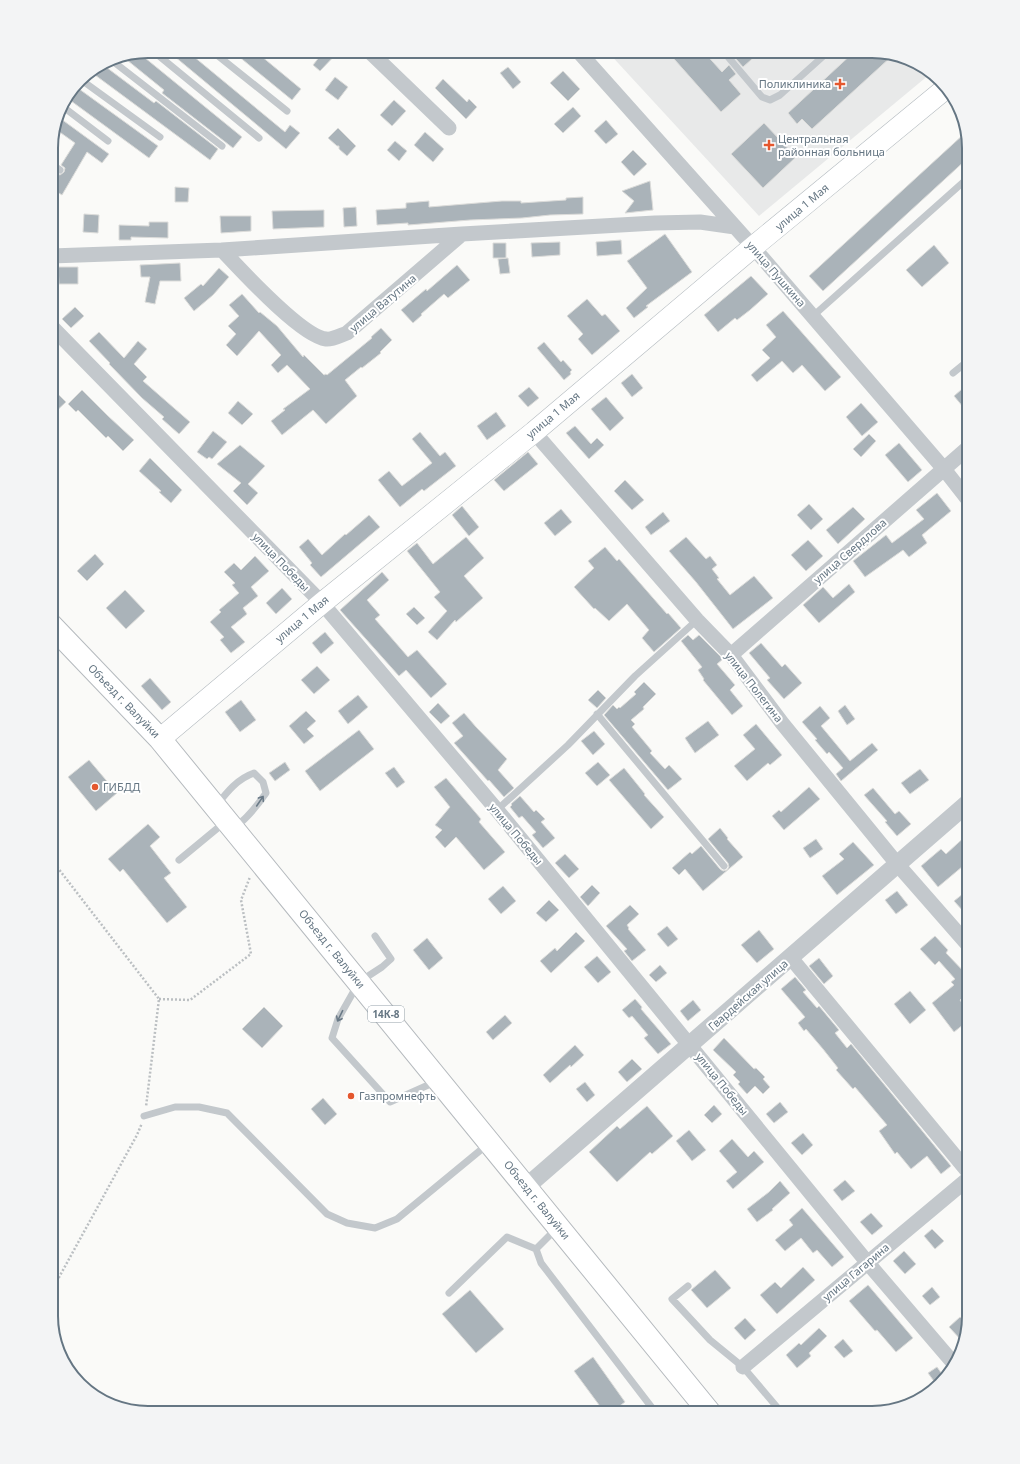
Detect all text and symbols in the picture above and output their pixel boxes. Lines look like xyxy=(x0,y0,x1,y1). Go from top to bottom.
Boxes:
place label: Поликлиника xyxy=(759,76,831,91)
marker: Поликлиника xyxy=(834,78,846,90)
place label: Центральная районная больница xyxy=(778,131,885,159)
marker: Центральная районная больница xyxy=(763,139,775,151)
street label: улица 1 Мая xyxy=(772,180,832,233)
street label: улица Пушкина xyxy=(743,237,809,310)
street label: улица Ватутина xyxy=(346,270,419,335)
street label: улица 1 Мая xyxy=(523,388,583,441)
street label: улица Свердлова xyxy=(810,515,889,587)
street label: улица Победы xyxy=(250,529,313,594)
street label: улица 1 Мая xyxy=(272,592,332,645)
street label: улица Полегина xyxy=(722,648,787,725)
street label: Объезд г. Валуйки xyxy=(85,660,164,741)
place label: ГИБДД xyxy=(103,779,140,794)
marker: ГИБДД xyxy=(90,782,100,792)
one-way arrow xyxy=(257,795,265,807)
street label: улица Победы xyxy=(486,800,547,868)
street label: Объезд г. Валуйки xyxy=(296,906,369,991)
street label: Гвардейская улица xyxy=(705,956,791,1034)
road number: 14К-8 xyxy=(368,1006,404,1022)
one-way arrow xyxy=(336,1010,343,1022)
street label: улица Победы xyxy=(693,1049,752,1118)
place label: Газпромнефть xyxy=(359,1088,436,1103)
marker: Газпромнефть xyxy=(346,1091,356,1101)
street label: Объезд г. Валуйки xyxy=(501,1157,574,1242)
street label: улица Гагарина xyxy=(819,1239,892,1304)

